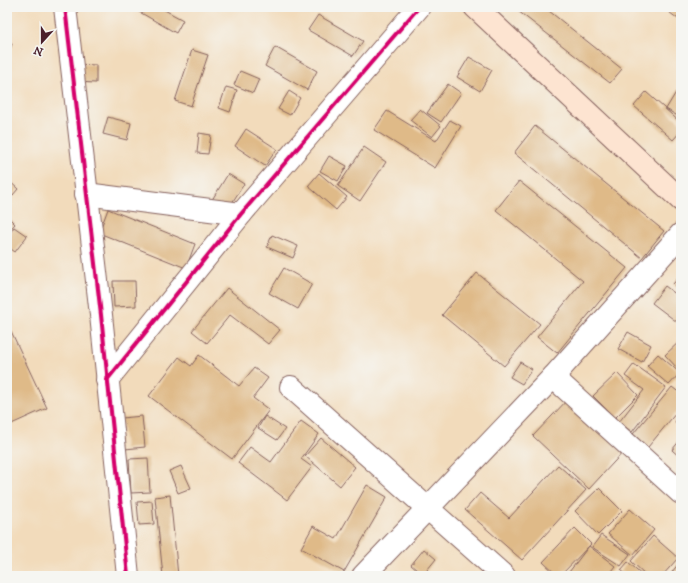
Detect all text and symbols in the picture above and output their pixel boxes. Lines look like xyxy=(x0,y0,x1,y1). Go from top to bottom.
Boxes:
north arrow xyxy=(22,22,62,62)
text: N xyxy=(32,42,45,59)

